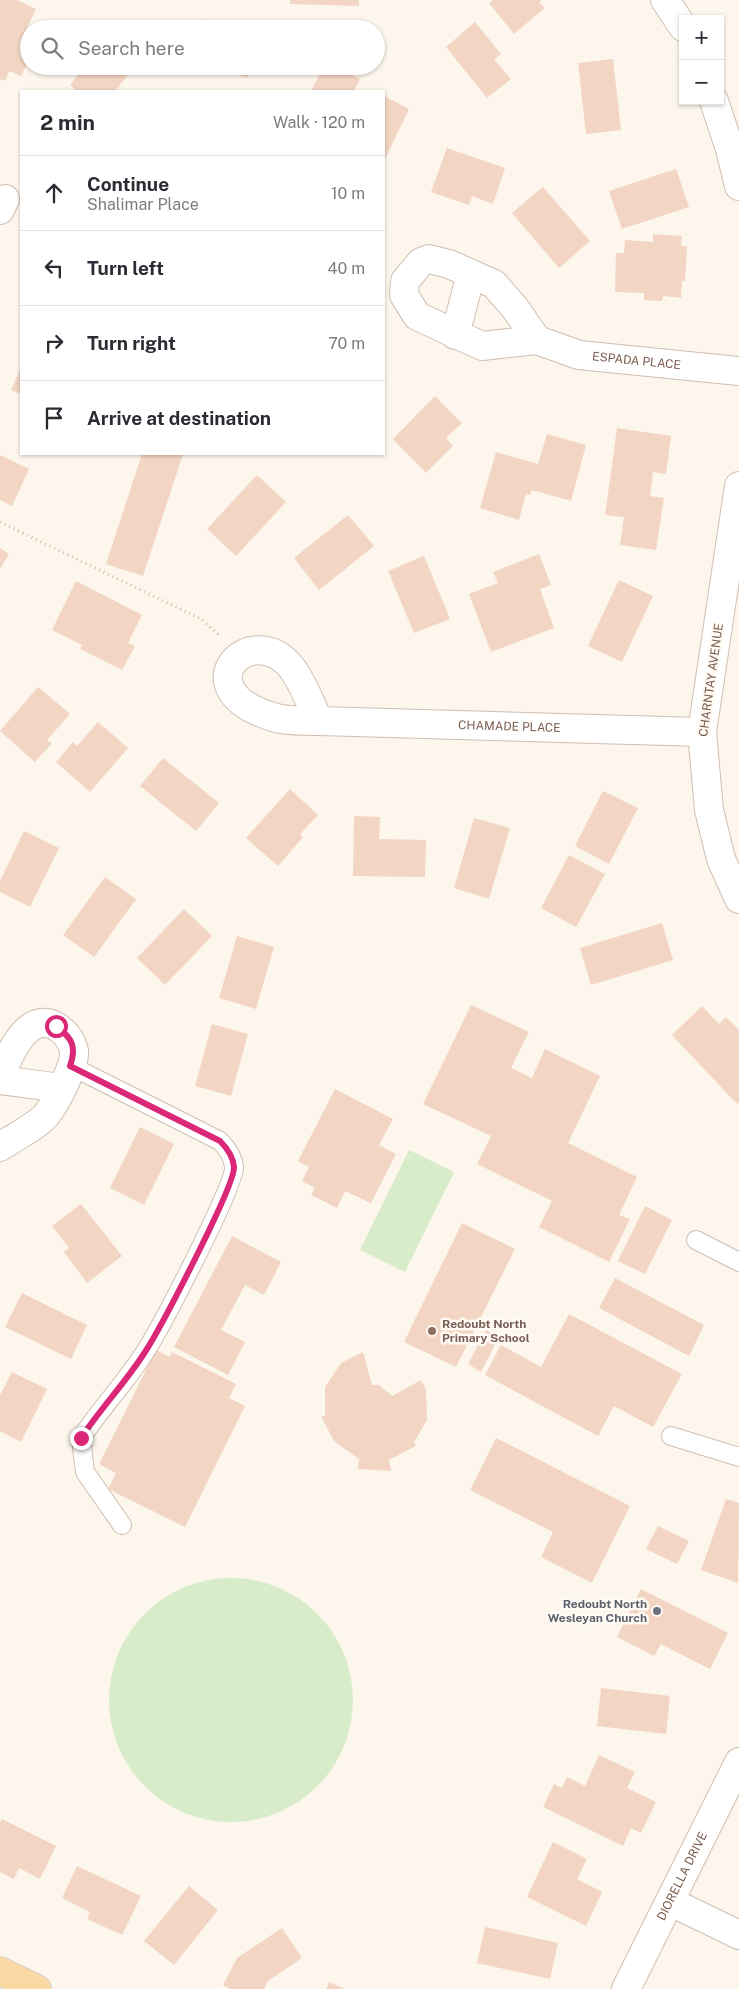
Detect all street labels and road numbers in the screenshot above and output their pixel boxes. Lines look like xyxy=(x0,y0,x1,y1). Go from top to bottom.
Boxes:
street label: ESPADA PLACE xyxy=(592,349,681,372)
street label: CHARNTAY AVENUE xyxy=(696,622,726,738)
street label: CHAMADE PLACE xyxy=(458,718,561,735)
street label: DIORELLA DRIVE xyxy=(654,1830,710,1923)

